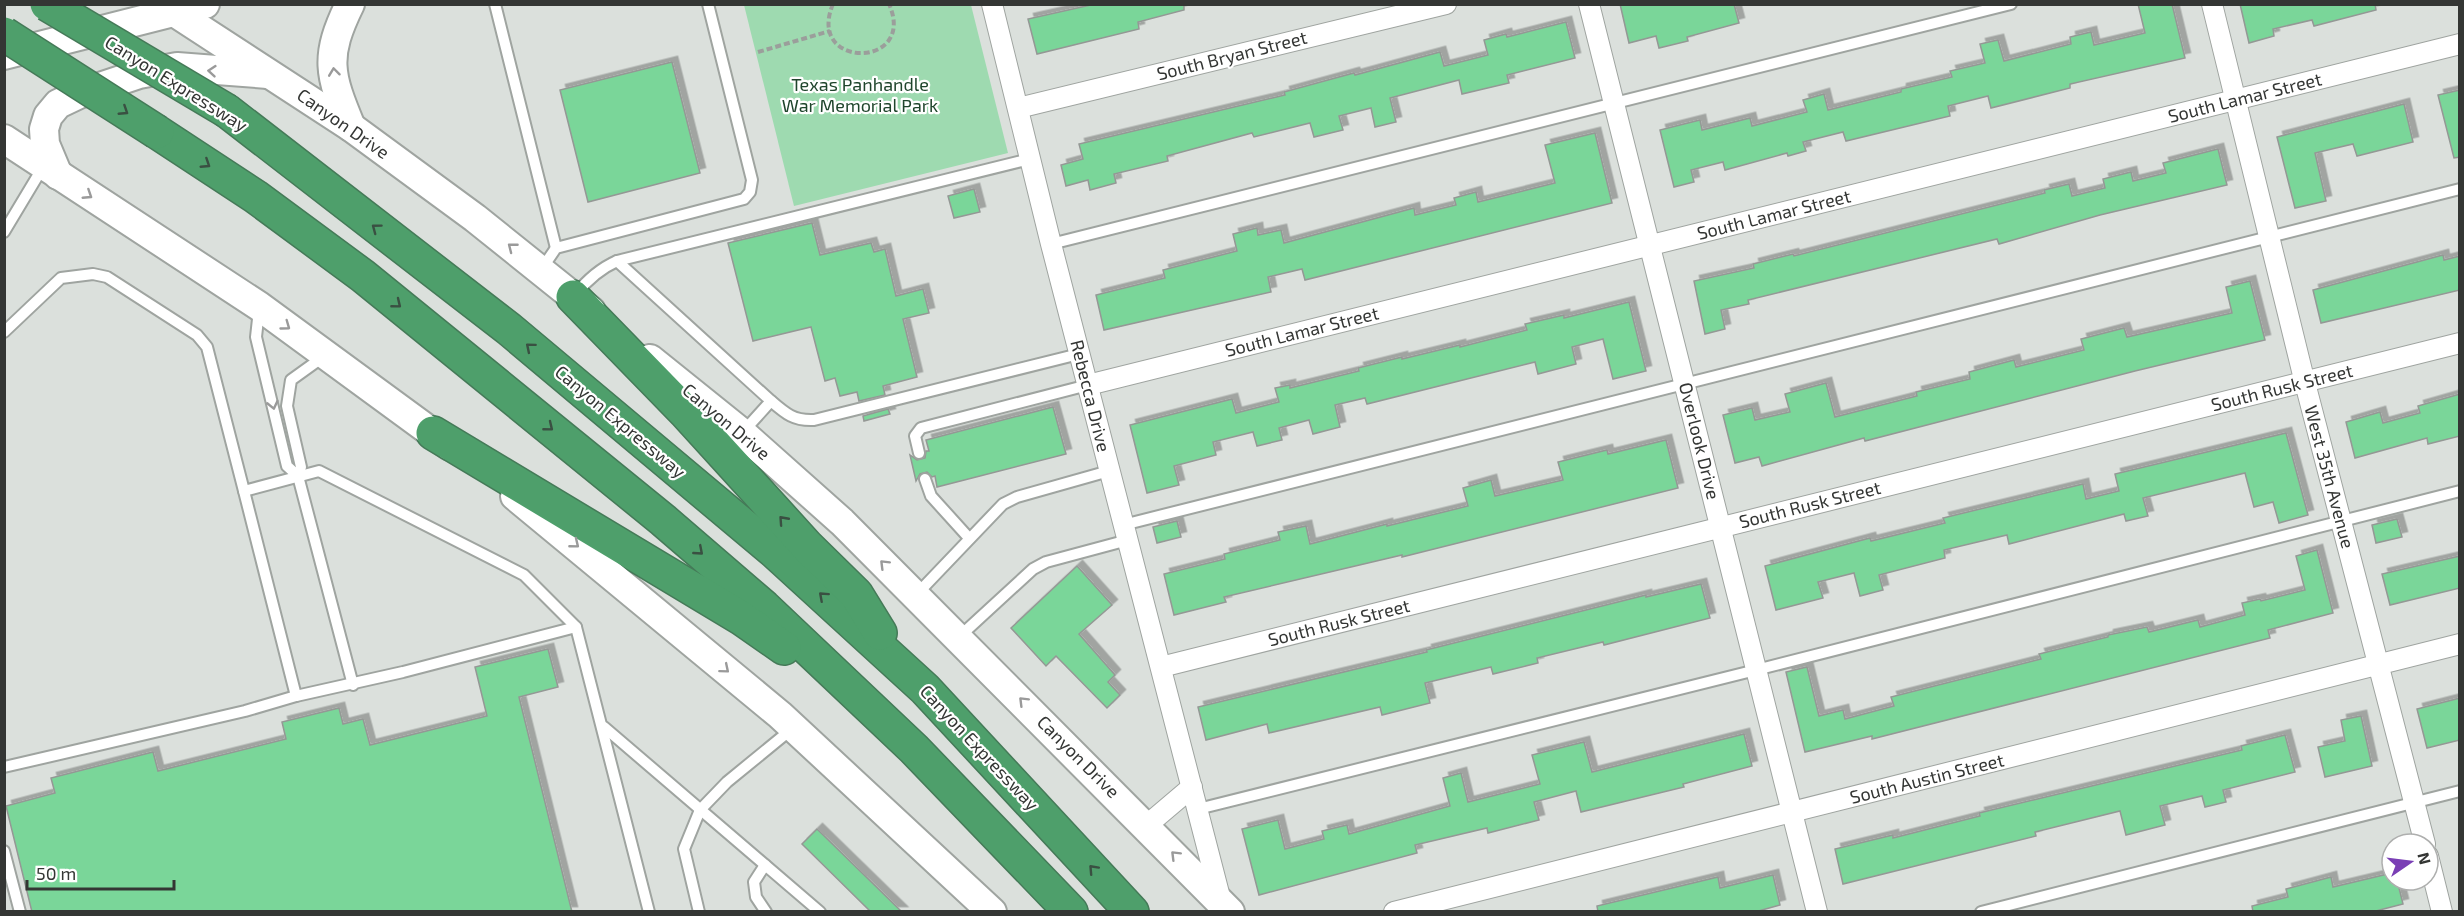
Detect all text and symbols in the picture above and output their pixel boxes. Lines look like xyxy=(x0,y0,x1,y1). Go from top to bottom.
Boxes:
street label: South Bryan Street xyxy=(1154,26,1309,84)
street label: Canyon Expressway xyxy=(101,30,252,136)
one-way arrow xyxy=(208,65,217,78)
one-way arrow xyxy=(328,67,340,76)
street label: South Lamar Street xyxy=(2166,67,2324,127)
park label: Texas Panhandle War Memorial Park xyxy=(782,73,938,116)
street label: Canyon Drive xyxy=(293,83,394,163)
one-way arrow xyxy=(118,104,129,115)
one-way arrow xyxy=(199,157,210,168)
street label: South Lamar Street xyxy=(1695,184,1853,244)
one-way arrow xyxy=(81,188,92,199)
one-way arrow xyxy=(372,224,383,235)
one-way arrow xyxy=(508,244,519,255)
one-way arrow xyxy=(390,297,401,308)
street label: South Lamar Street xyxy=(1223,301,1381,361)
one-way arrow xyxy=(279,319,290,330)
street label: Rebecca Drive xyxy=(1066,337,1116,454)
one-way arrow xyxy=(526,343,537,354)
street label: South Rusk Street xyxy=(2209,359,2355,415)
street label: Canyon Expressway xyxy=(551,360,691,483)
street label: Canyon Drive xyxy=(678,378,775,464)
street label: Overlook Drive xyxy=(1675,380,1725,502)
one-way arrow xyxy=(265,399,278,409)
street label: West 35th Avenue xyxy=(2300,403,2360,551)
one-way arrow xyxy=(542,420,553,431)
street label: South Rusk Street xyxy=(1737,476,1883,532)
one-way arrow xyxy=(779,516,790,527)
one-way arrow xyxy=(568,537,579,548)
one-way arrow xyxy=(692,544,703,555)
one-way arrow xyxy=(881,560,891,571)
one-way arrow xyxy=(819,592,830,603)
street label: South Rusk Street xyxy=(1266,594,1412,650)
one-way arrow xyxy=(718,662,729,673)
street label: Canyon Expressway xyxy=(916,680,1044,815)
one-way arrow xyxy=(1019,698,1030,709)
street label: Canyon Drive xyxy=(1033,711,1124,802)
street label: South Austin Street xyxy=(1847,748,2006,808)
north arrow xyxy=(2380,832,2440,892)
text: N xyxy=(2414,850,2436,866)
one-way arrow xyxy=(1171,851,1182,862)
scale bar xyxy=(27,853,174,891)
text: 50 m xyxy=(36,862,76,884)
one-way arrow xyxy=(1089,865,1100,876)

